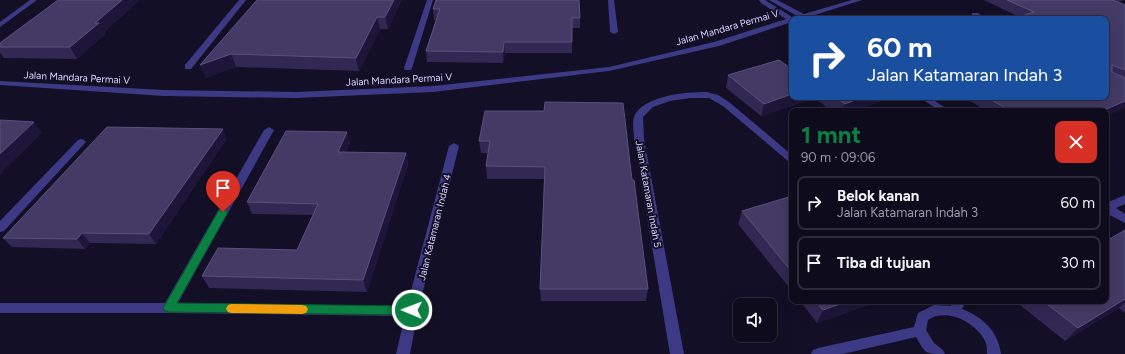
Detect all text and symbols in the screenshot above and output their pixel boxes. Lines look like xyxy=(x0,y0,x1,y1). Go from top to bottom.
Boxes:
street label: Jalan Mandara Permai V xyxy=(674,7,780,48)
text: 60 m xyxy=(867,30,932,64)
icon: right xyxy=(801,32,853,84)
text: Jalan Katamaran Indah 3 xyxy=(867,64,1062,86)
street label: Jalan Mandara Permai V xyxy=(23,68,131,87)
street label: Jalan Mandara Permai V xyxy=(346,70,453,89)
text: 1 mnt xyxy=(801,120,861,149)
button: close xyxy=(1055,121,1097,163)
street label: Jalan Katamaran Indah 5 xyxy=(633,139,664,249)
text: 90 m · 09:06 xyxy=(801,150,875,165)
pin xyxy=(206,171,240,212)
street label: Jalan Katamaran Indah 4 xyxy=(415,173,454,282)
icon: arrive xyxy=(212,177,234,199)
text: Belok kanan xyxy=(837,187,919,205)
icon: right xyxy=(803,192,825,214)
text: 60 m xyxy=(1060,194,1095,212)
text: Jalan Katamaran Indah 3 xyxy=(837,205,978,220)
icon: arrive xyxy=(803,252,825,274)
text: Tiba di tujuan xyxy=(837,254,931,272)
text: 30 m xyxy=(1061,254,1095,272)
position arrow xyxy=(391,289,433,331)
map controls xyxy=(733,298,777,342)
button: sound xyxy=(733,298,777,342)

